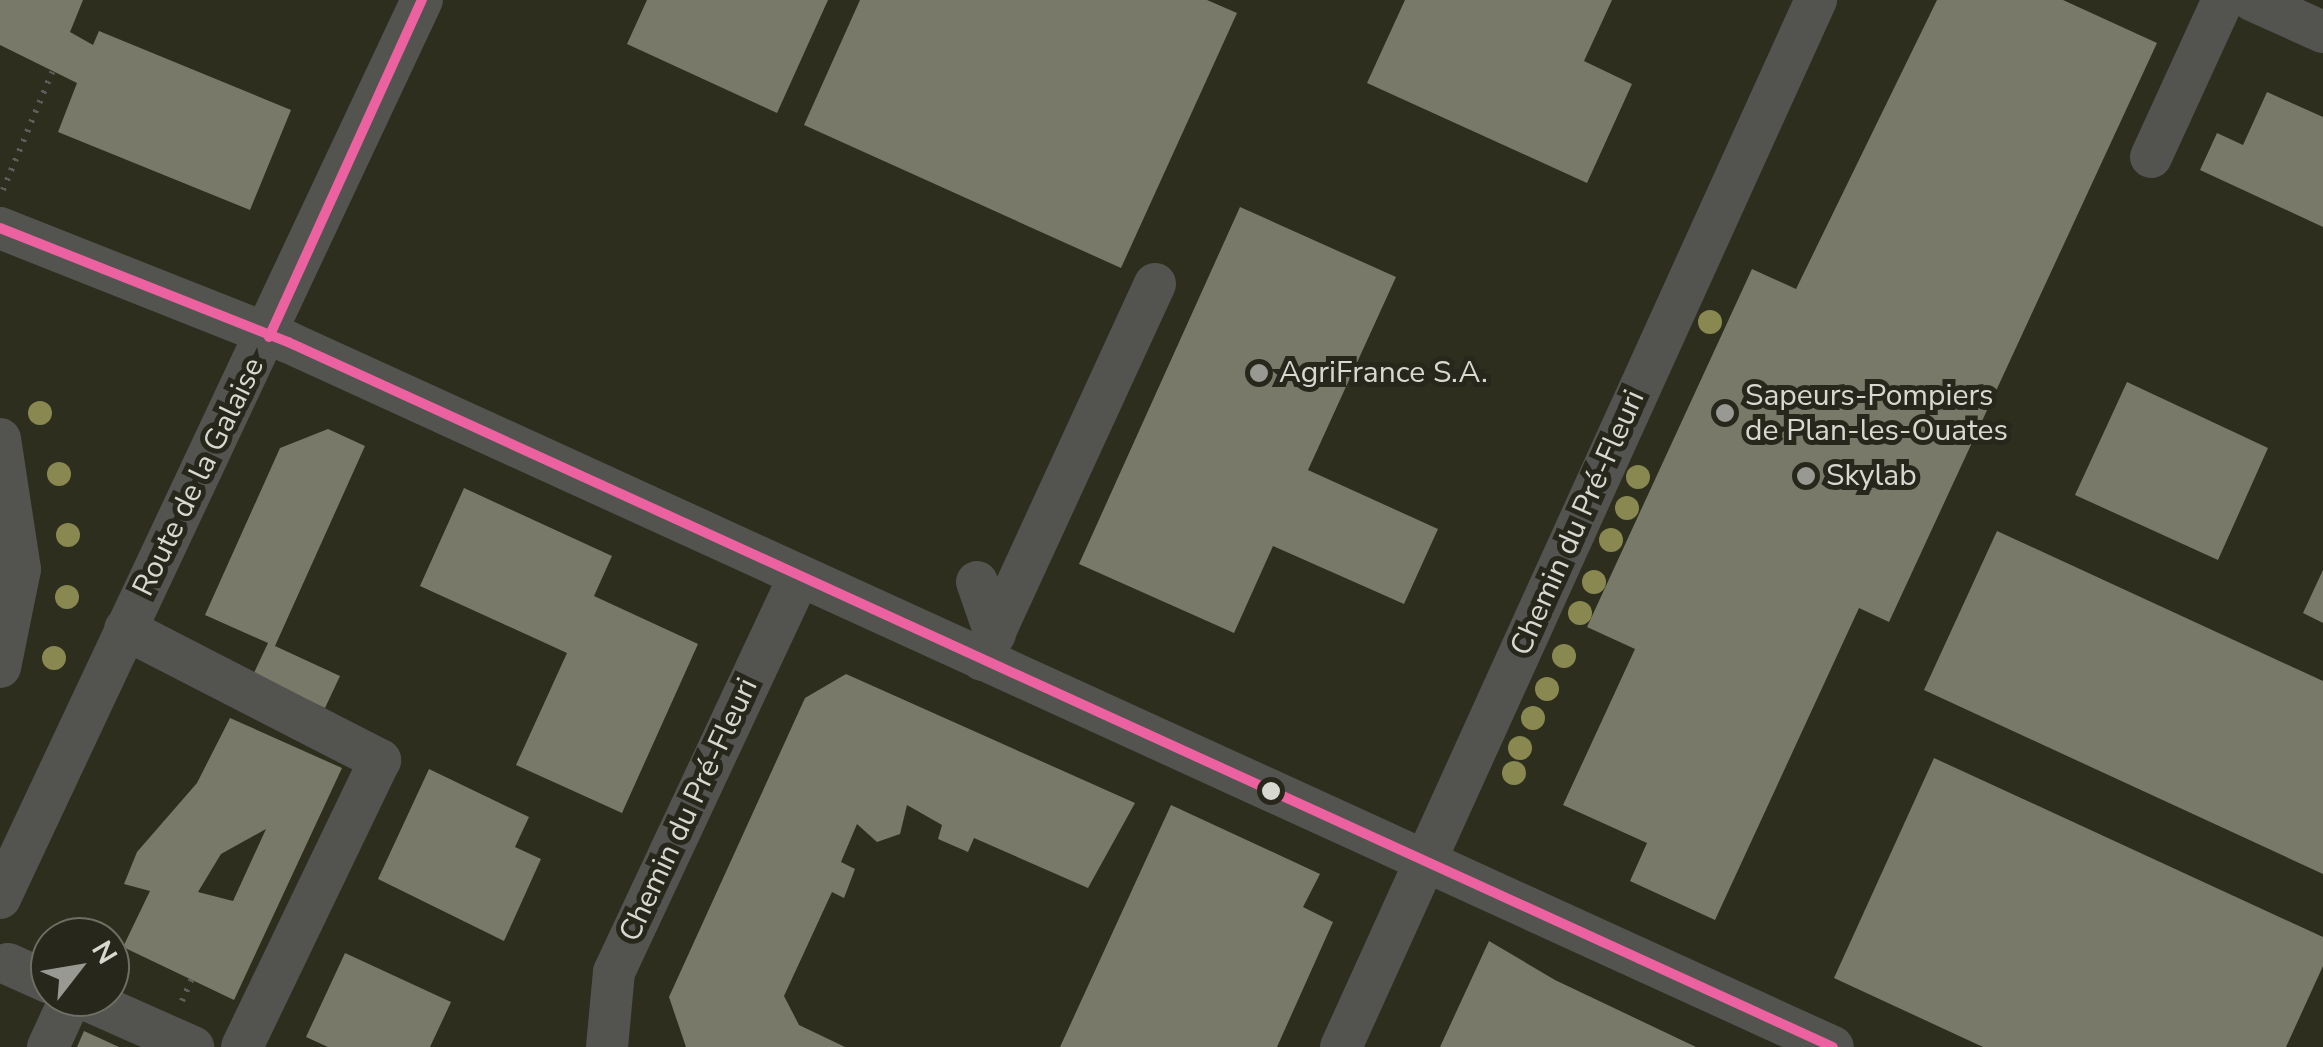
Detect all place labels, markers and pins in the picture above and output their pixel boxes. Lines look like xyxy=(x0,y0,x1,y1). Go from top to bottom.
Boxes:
place label: AgriFrance S.A. xyxy=(1279,355,1488,391)
marker: AgriFrance S.A. xyxy=(1248,362,1270,384)
place label: Sapeurs-Pompiers de Plan-les-Ouates xyxy=(1745,378,2008,448)
marker: Sapeurs-Pompiers de Plan-les-Ouates xyxy=(1714,402,1736,424)
place label: Skylab xyxy=(1826,458,1917,494)
marker: Skylab xyxy=(1795,465,1817,487)
unlabelled marker xyxy=(1261,781,1281,801)

